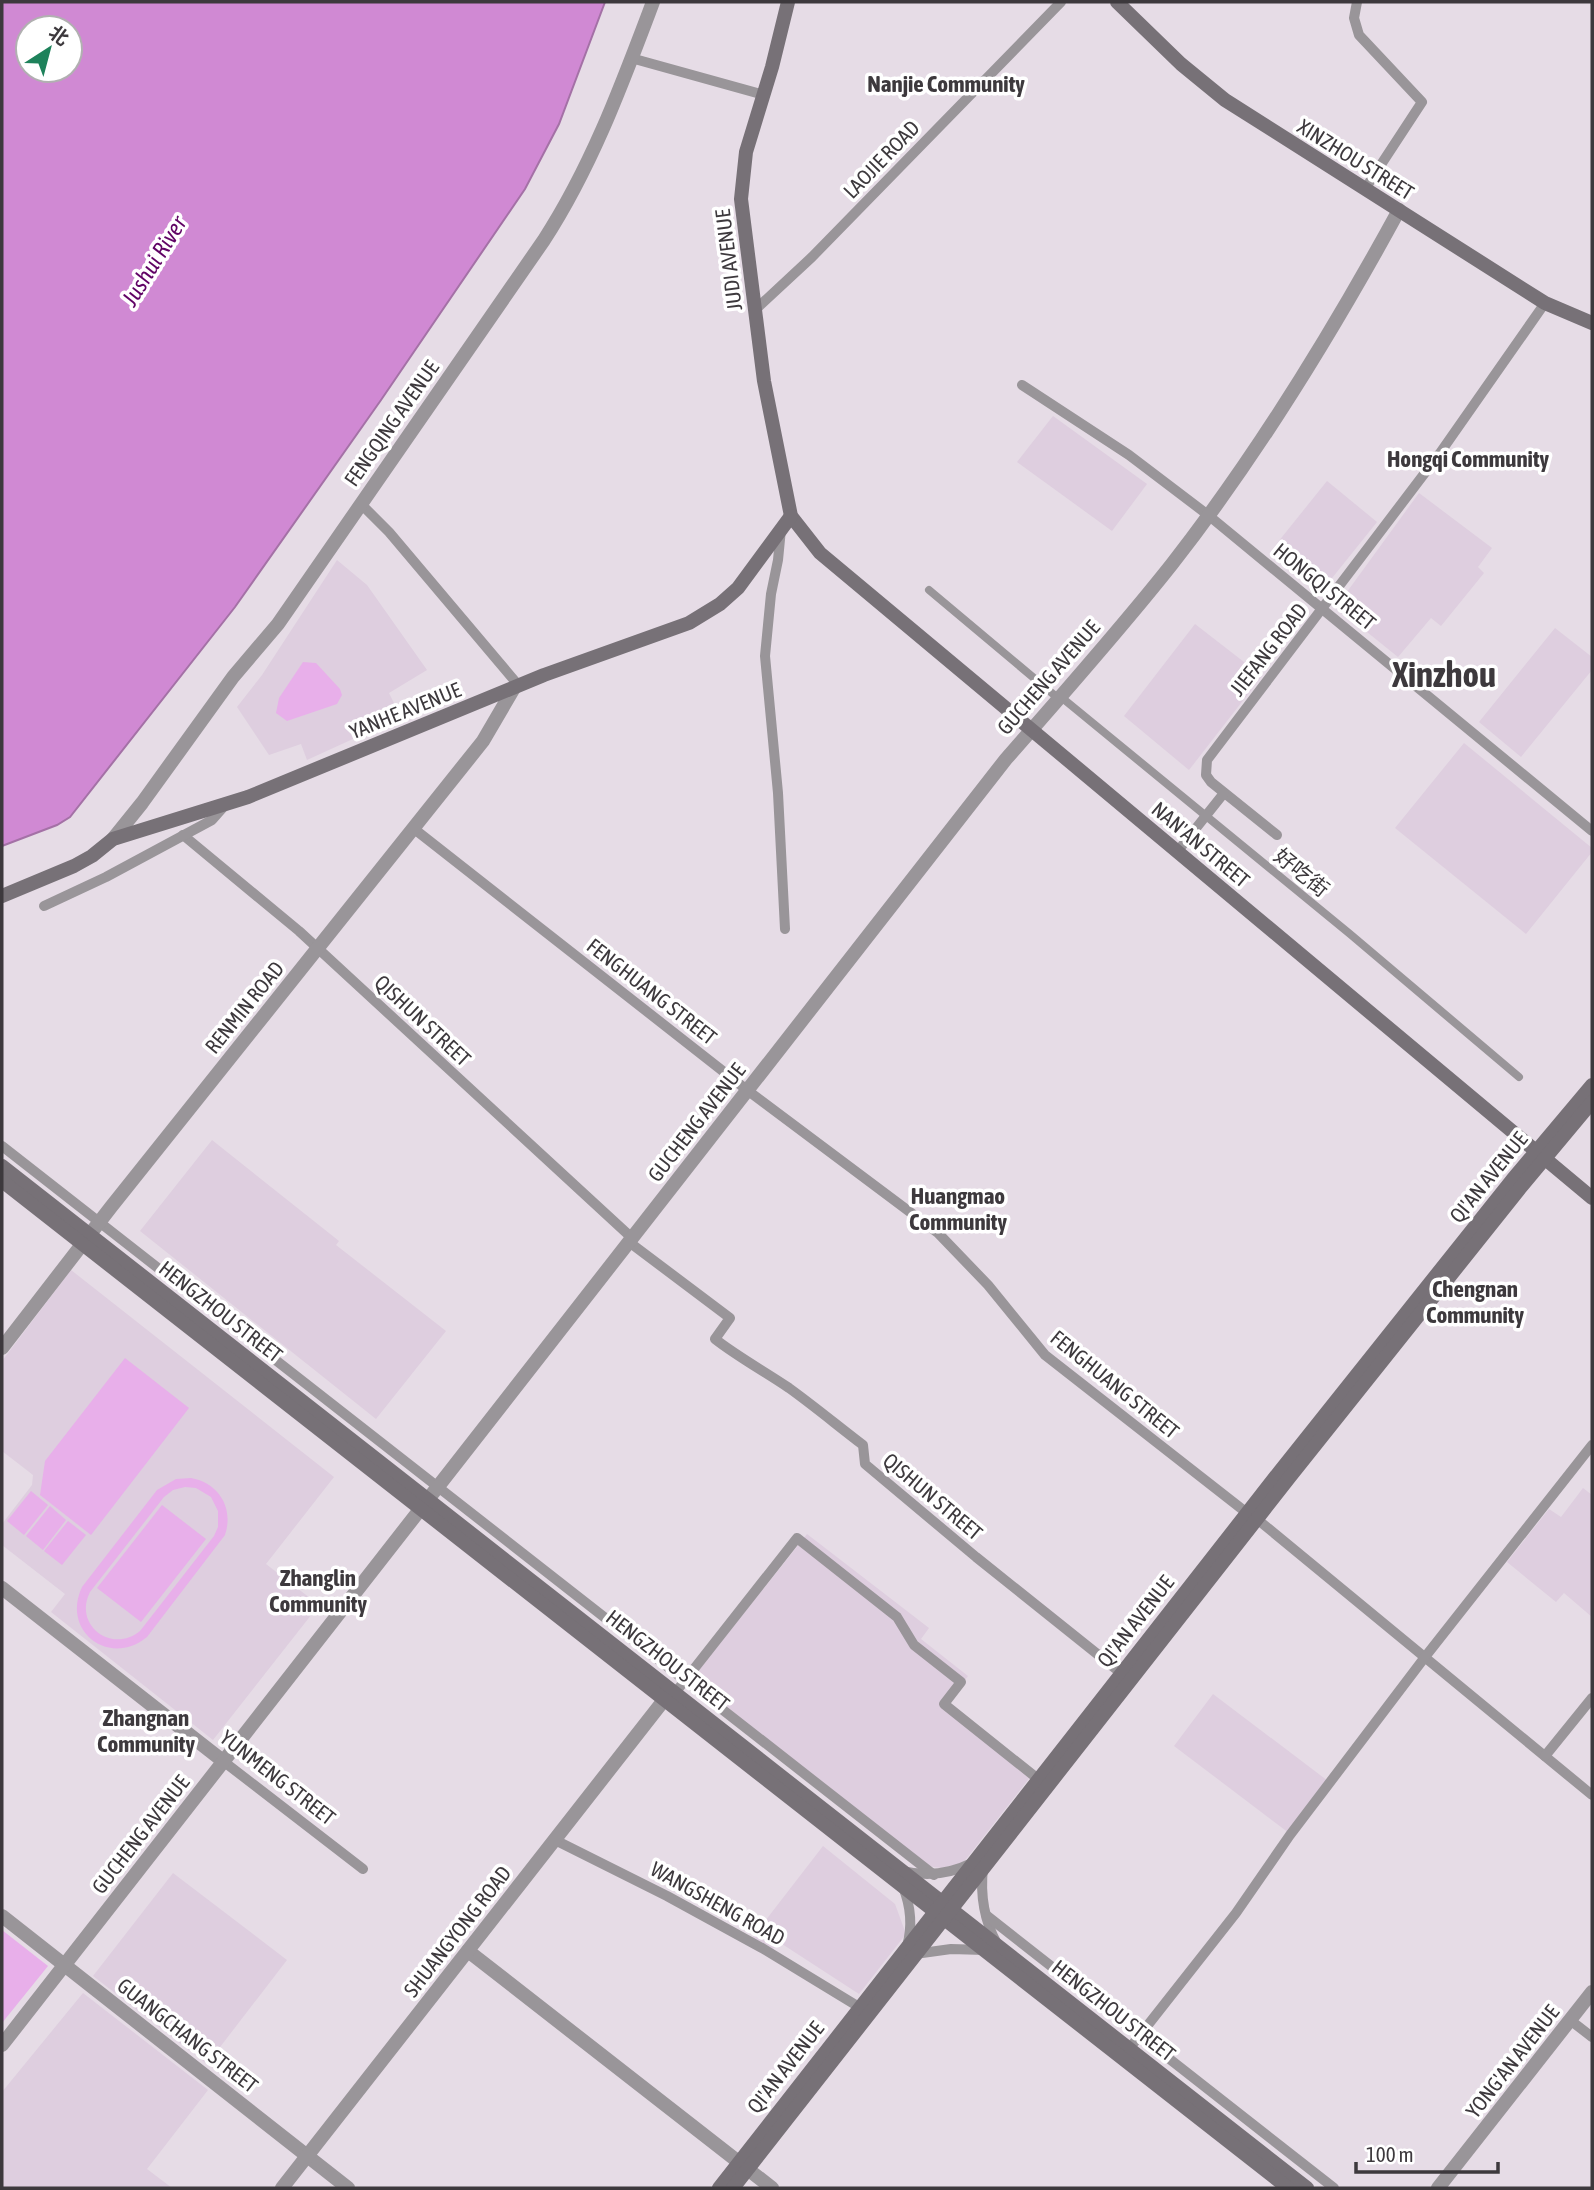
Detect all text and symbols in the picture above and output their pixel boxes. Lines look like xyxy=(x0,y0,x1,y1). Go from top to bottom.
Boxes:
north arrow xyxy=(14,14,84,84)
text: 北 xyxy=(45,21,73,50)
district label: Nanjie Community xyxy=(867,71,1025,97)
street label: XINZHOU STREET xyxy=(1294,114,1418,204)
street label: LAOJIE ROAD xyxy=(838,115,924,203)
street label: JUDI AVENUE xyxy=(710,208,746,312)
water label: Jushui River xyxy=(116,210,192,311)
street label: FENGQING AVENUE xyxy=(339,356,443,490)
district label: Hongqi Community xyxy=(1387,446,1550,472)
street label: HONGQI STREET xyxy=(1269,538,1381,634)
street label: JIEFANG ROAD xyxy=(1225,598,1311,700)
street label: GUCHENG AVENUE xyxy=(992,615,1104,739)
district label: Xinzhou xyxy=(1391,654,1496,694)
street label: YANHE AVENUE xyxy=(346,677,464,743)
street label: NAN'AN STREET xyxy=(1147,796,1255,892)
street label: 好吃街 xyxy=(1270,843,1334,901)
street label: FENGHUANG STREET xyxy=(582,933,722,1049)
street label: RENMIN ROAD xyxy=(200,956,288,1058)
street label: QISHUN STREET xyxy=(370,970,476,1070)
street label: GUCHENG AVENUE xyxy=(642,1058,750,1186)
street label: QI'AN AVENUE xyxy=(1444,1127,1532,1227)
district label: Huangmao Community xyxy=(909,1183,1007,1235)
street label: HENGZHOU STREET xyxy=(155,1256,287,1366)
district label: Chengnan Community xyxy=(1426,1276,1524,1328)
street label: FENGHUANG STREET xyxy=(1046,1325,1184,1443)
street label: QISHUN STREET xyxy=(879,1448,987,1544)
district label: Zhanglin Community xyxy=(269,1565,367,1617)
street label: QI'AN AVENUE xyxy=(1092,1570,1178,1672)
street label: HENGZHOU STREET xyxy=(602,1605,734,1715)
district label: Zhangnan Community xyxy=(97,1705,195,1757)
street label: YUNMENG STREET xyxy=(216,1725,340,1829)
street label: GUCHENG AVENUE xyxy=(86,1770,194,1898)
street label: WANGSHENG ROAD xyxy=(647,1856,789,1950)
street label: SHUANGYONG ROAD xyxy=(399,1861,515,2001)
street label: HENGZHOU STREET xyxy=(1048,1955,1180,2065)
street label: GUANGCHANG STREET xyxy=(113,1973,263,2097)
street label: YONG'AN AVENUE xyxy=(1461,2000,1563,2122)
street label: QI'AN AVENUE xyxy=(742,2016,828,2118)
scale bar xyxy=(1356,2130,1498,2174)
text: 100 m xyxy=(1366,2142,1414,2166)

